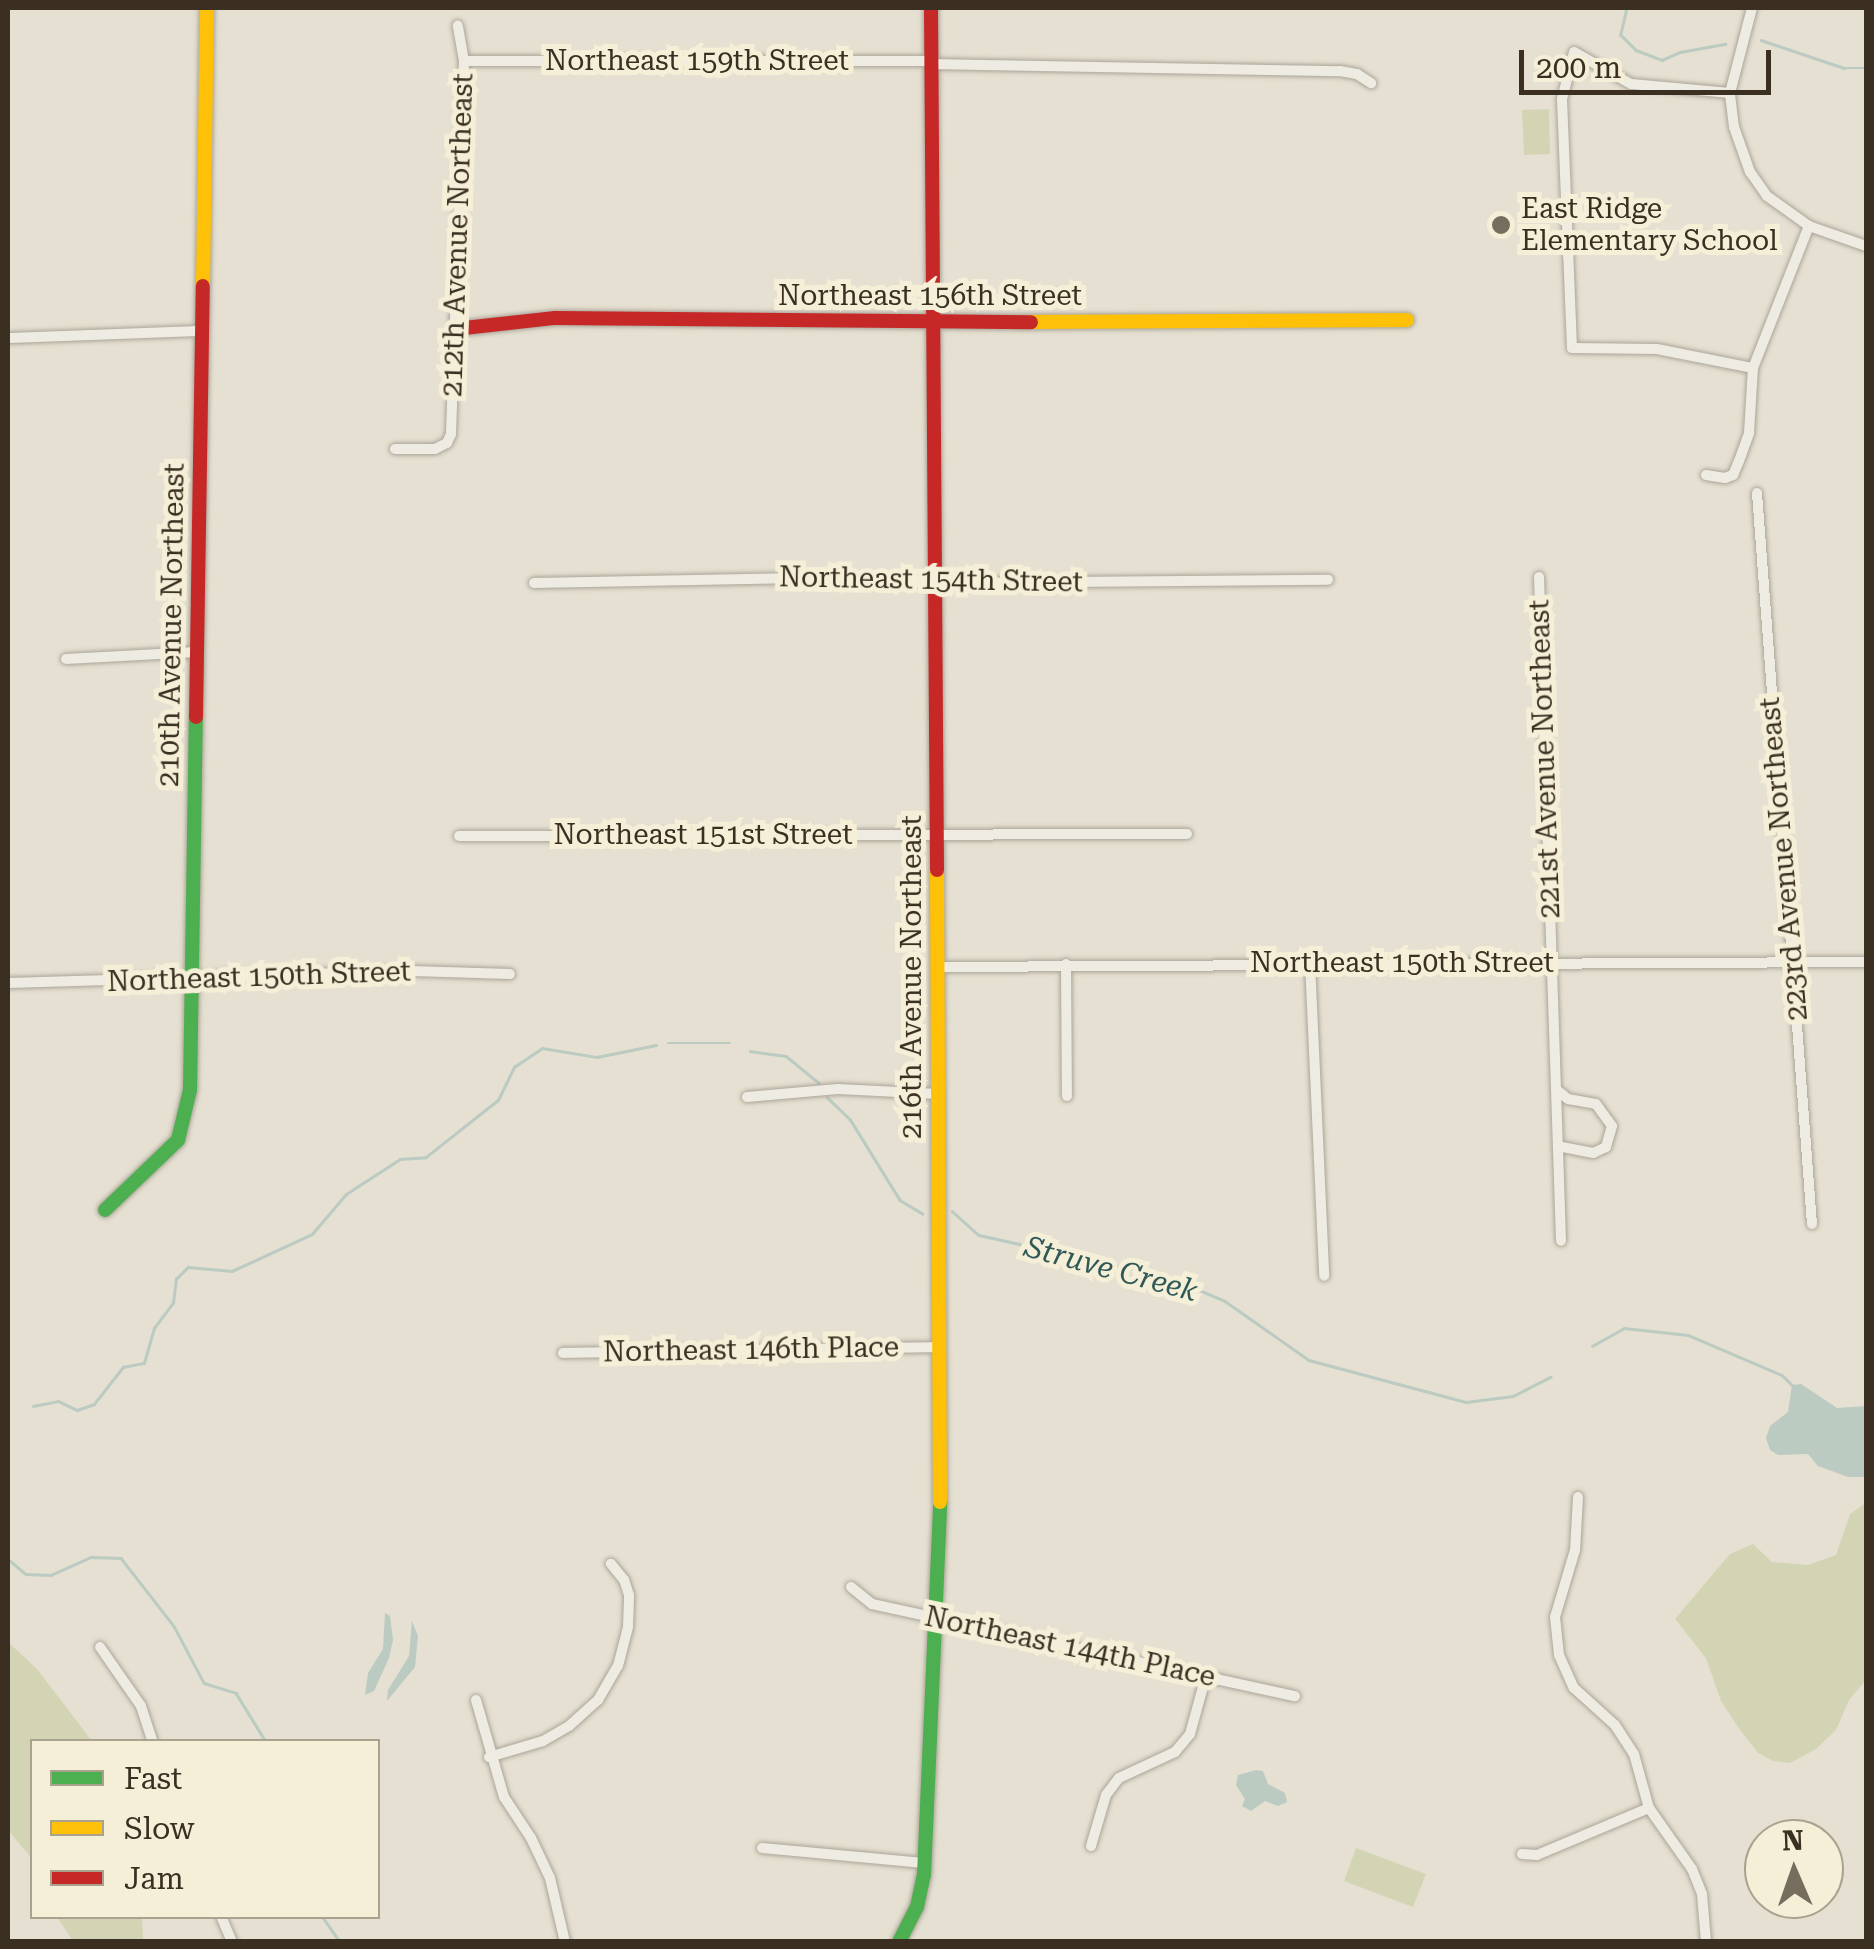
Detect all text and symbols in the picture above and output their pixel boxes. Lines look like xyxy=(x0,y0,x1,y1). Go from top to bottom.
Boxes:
scale bar xyxy=(1524,30,1776,92)
street label: Northeast 159th Street xyxy=(545,44,849,78)
text: 200 m xyxy=(1536,50,1621,85)
street label: 212th Avenue Northeast xyxy=(436,72,480,398)
place label: East Ridge Elementary School xyxy=(1521,192,1778,258)
marker: East Ridge Elementary School xyxy=(1490,214,1512,236)
street label: Northeast 156th Street xyxy=(778,279,1082,313)
street label: 210th Avenue Northeast xyxy=(152,463,192,787)
street label: Northeast 154th Street xyxy=(779,561,1083,599)
street label: 221st Avenue Northeast xyxy=(1523,599,1567,919)
street label: 223rd Avenue Northeast xyxy=(1753,696,1815,1022)
street label: 216th Avenue Northeast xyxy=(895,815,929,1139)
street label: Northeast 151st Street xyxy=(553,818,853,852)
street label: Northeast 150th Street xyxy=(1250,946,1554,980)
street label: Northeast 150th Street xyxy=(107,955,411,999)
water label: Struve Creek xyxy=(1020,1229,1202,1309)
street label: Northeast 146th Place xyxy=(603,1331,899,1369)
street label: Northeast 144th Place xyxy=(922,1600,1218,1694)
legend xyxy=(30,1739,380,1919)
text: Fast xyxy=(124,1761,182,1796)
text: Slow xyxy=(124,1811,195,1846)
north arrow xyxy=(1744,1819,1844,1919)
text: N xyxy=(1782,1824,1804,1857)
text: Jam xyxy=(124,1861,184,1896)

